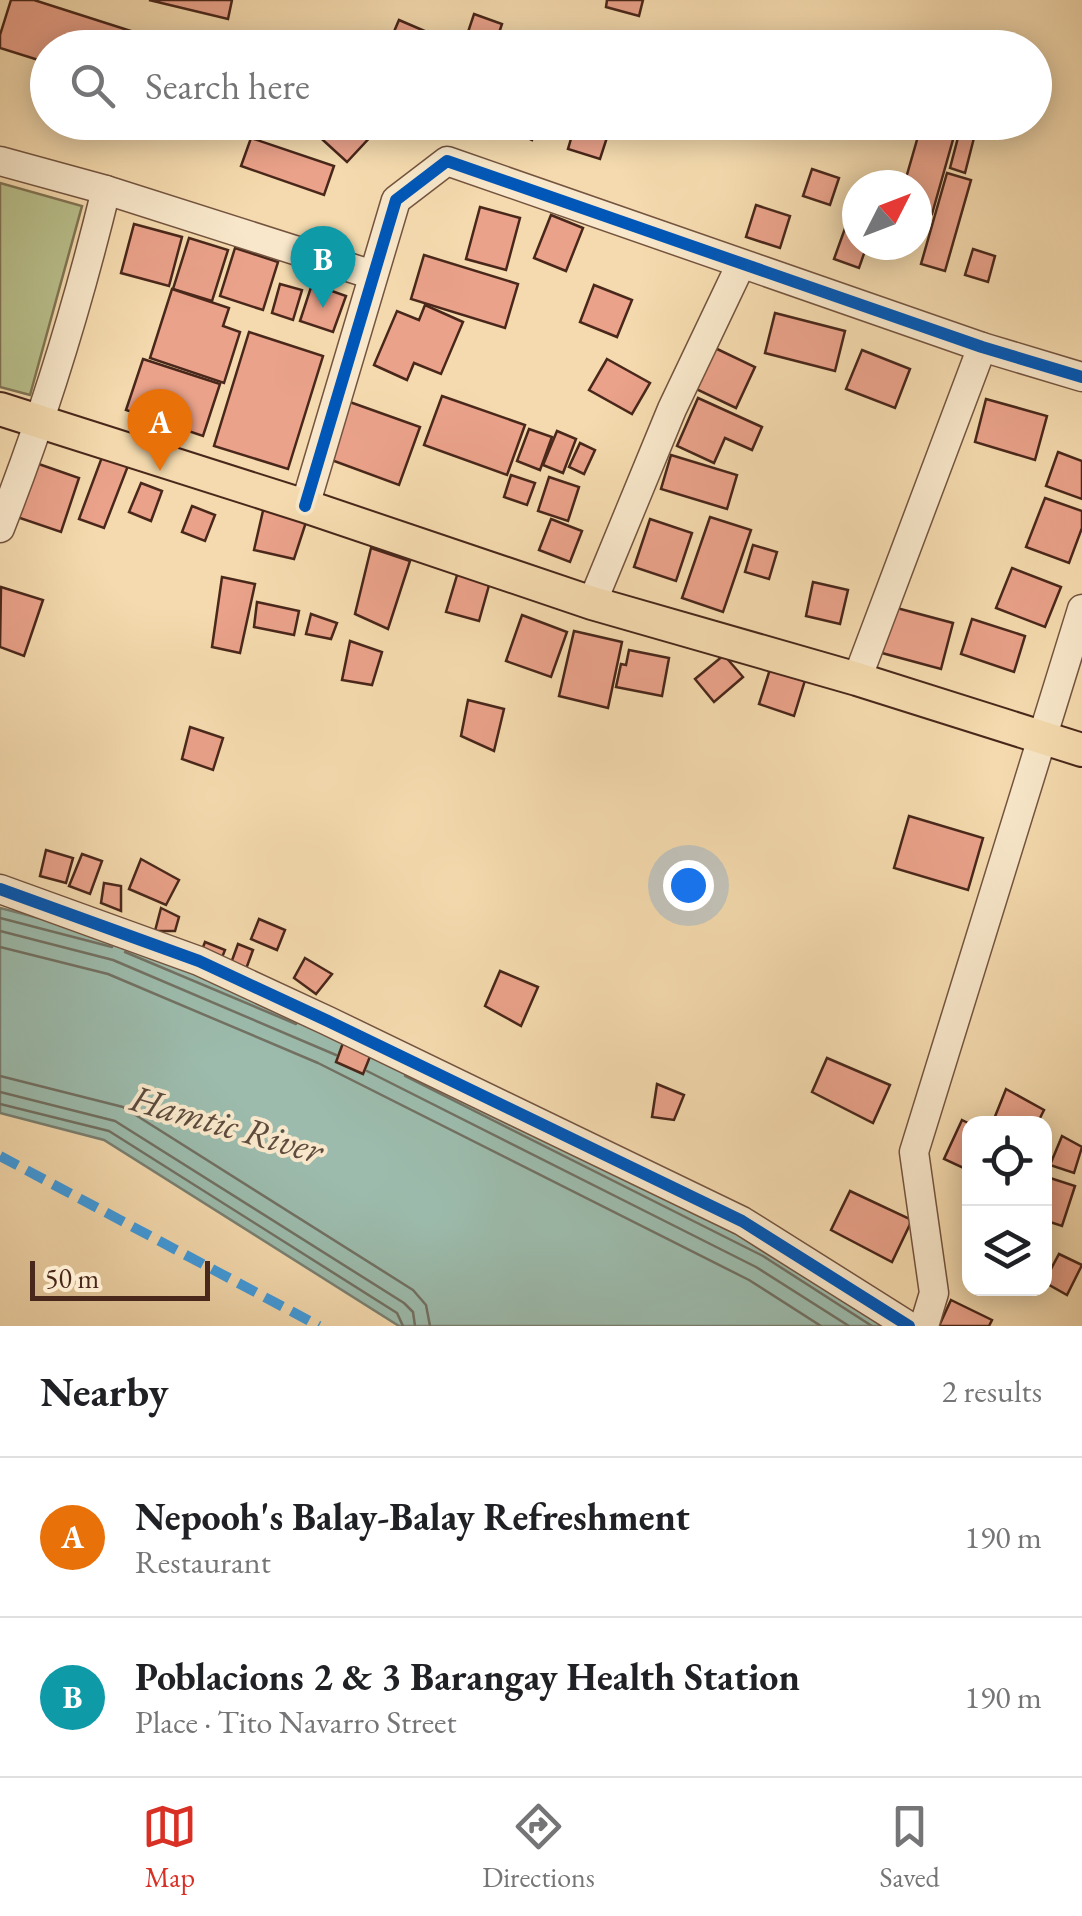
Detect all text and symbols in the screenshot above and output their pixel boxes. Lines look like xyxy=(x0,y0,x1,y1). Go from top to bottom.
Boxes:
search box xyxy=(30,30,1052,140)
icon: search xyxy=(65,58,120,113)
text: Search here xyxy=(145,61,310,110)
north arrow xyxy=(842,170,932,260)
pin: B xyxy=(290,226,356,308)
pin: A xyxy=(128,388,192,471)
your location xyxy=(663,860,714,911)
water label: Hamtic River xyxy=(124,1072,330,1175)
map controls xyxy=(962,1116,1052,1296)
button: locate xyxy=(962,1116,1052,1206)
button: layers xyxy=(962,1206,1052,1296)
scale bar xyxy=(30,1256,210,1300)
text: 50 m xyxy=(45,1260,99,1296)
text: Nearby xyxy=(40,1364,169,1419)
text: 2 results xyxy=(942,1370,1042,1412)
text: Nepooh's Balay-Balay Refreshment xyxy=(135,1492,690,1541)
text: A xyxy=(61,1516,84,1558)
text: 190 m xyxy=(965,1516,1042,1558)
text: Restaurant xyxy=(135,1541,271,1583)
text: Poblacions 2 & 3 Barangay Health Station xyxy=(135,1652,800,1701)
text: B xyxy=(62,1676,83,1718)
text: 190 m xyxy=(965,1676,1042,1718)
text: Place · Tito Navarro Street xyxy=(135,1701,456,1743)
tab: Map xyxy=(142,1799,197,1895)
tab: Directions xyxy=(482,1799,595,1895)
tab: Saved xyxy=(880,1799,940,1895)

